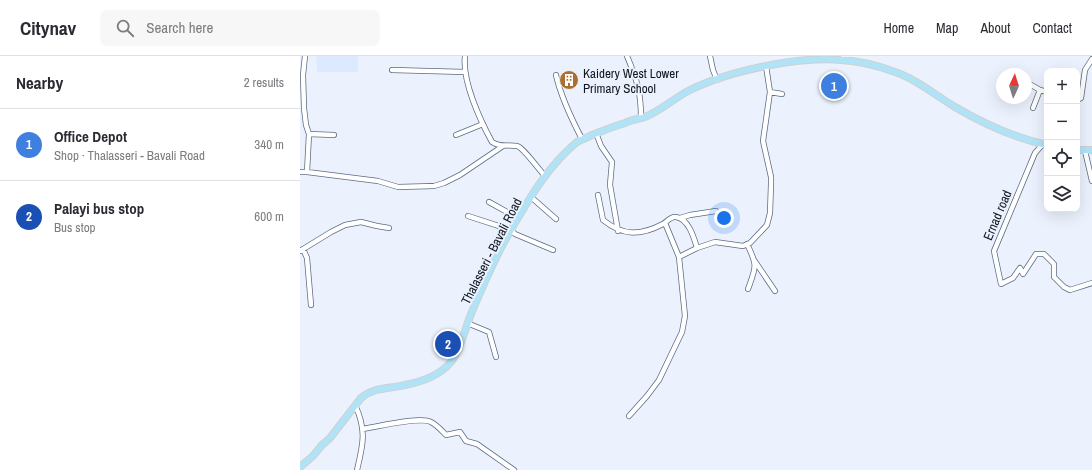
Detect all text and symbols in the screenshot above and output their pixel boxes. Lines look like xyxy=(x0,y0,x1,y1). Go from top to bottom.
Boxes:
search box xyxy=(100,10,380,46)
text: Citynav xyxy=(20,15,76,41)
icon: search xyxy=(114,17,136,39)
text: Search here xyxy=(146,17,213,38)
text: Home xyxy=(883,19,914,37)
text: Map xyxy=(936,19,958,37)
text: About xyxy=(980,19,1010,37)
text: Contact xyxy=(1032,19,1072,37)
place label: Kaidery West Lower Primary School xyxy=(583,65,679,97)
north arrow xyxy=(996,68,1032,104)
map controls xyxy=(1044,68,1080,212)
button: + xyxy=(1044,68,1080,104)
building icon: Kaidery West Lower Primary School xyxy=(558,69,580,91)
text: Nearby xyxy=(16,71,63,94)
pin: 1 xyxy=(821,71,847,101)
text: 2 results xyxy=(244,74,284,91)
button: − xyxy=(1044,104,1080,140)
text: Office Depot xyxy=(54,126,127,147)
text: 1 xyxy=(26,136,32,153)
text: 340 m xyxy=(254,136,284,153)
button: locate xyxy=(1044,140,1080,176)
text: Shop · Thalasseri - Bavali Road xyxy=(54,147,205,164)
button: layers xyxy=(1044,176,1080,212)
street label: Ernad road xyxy=(979,188,1016,243)
street label: Thalasseri - Bavali Road xyxy=(457,195,526,307)
text: Palayi bus stop xyxy=(54,198,144,219)
text: 2 xyxy=(26,208,32,225)
text: 600 m xyxy=(254,208,284,225)
your location xyxy=(714,208,734,228)
text: Bus stop xyxy=(54,219,95,236)
pin: 2 xyxy=(435,329,461,359)

